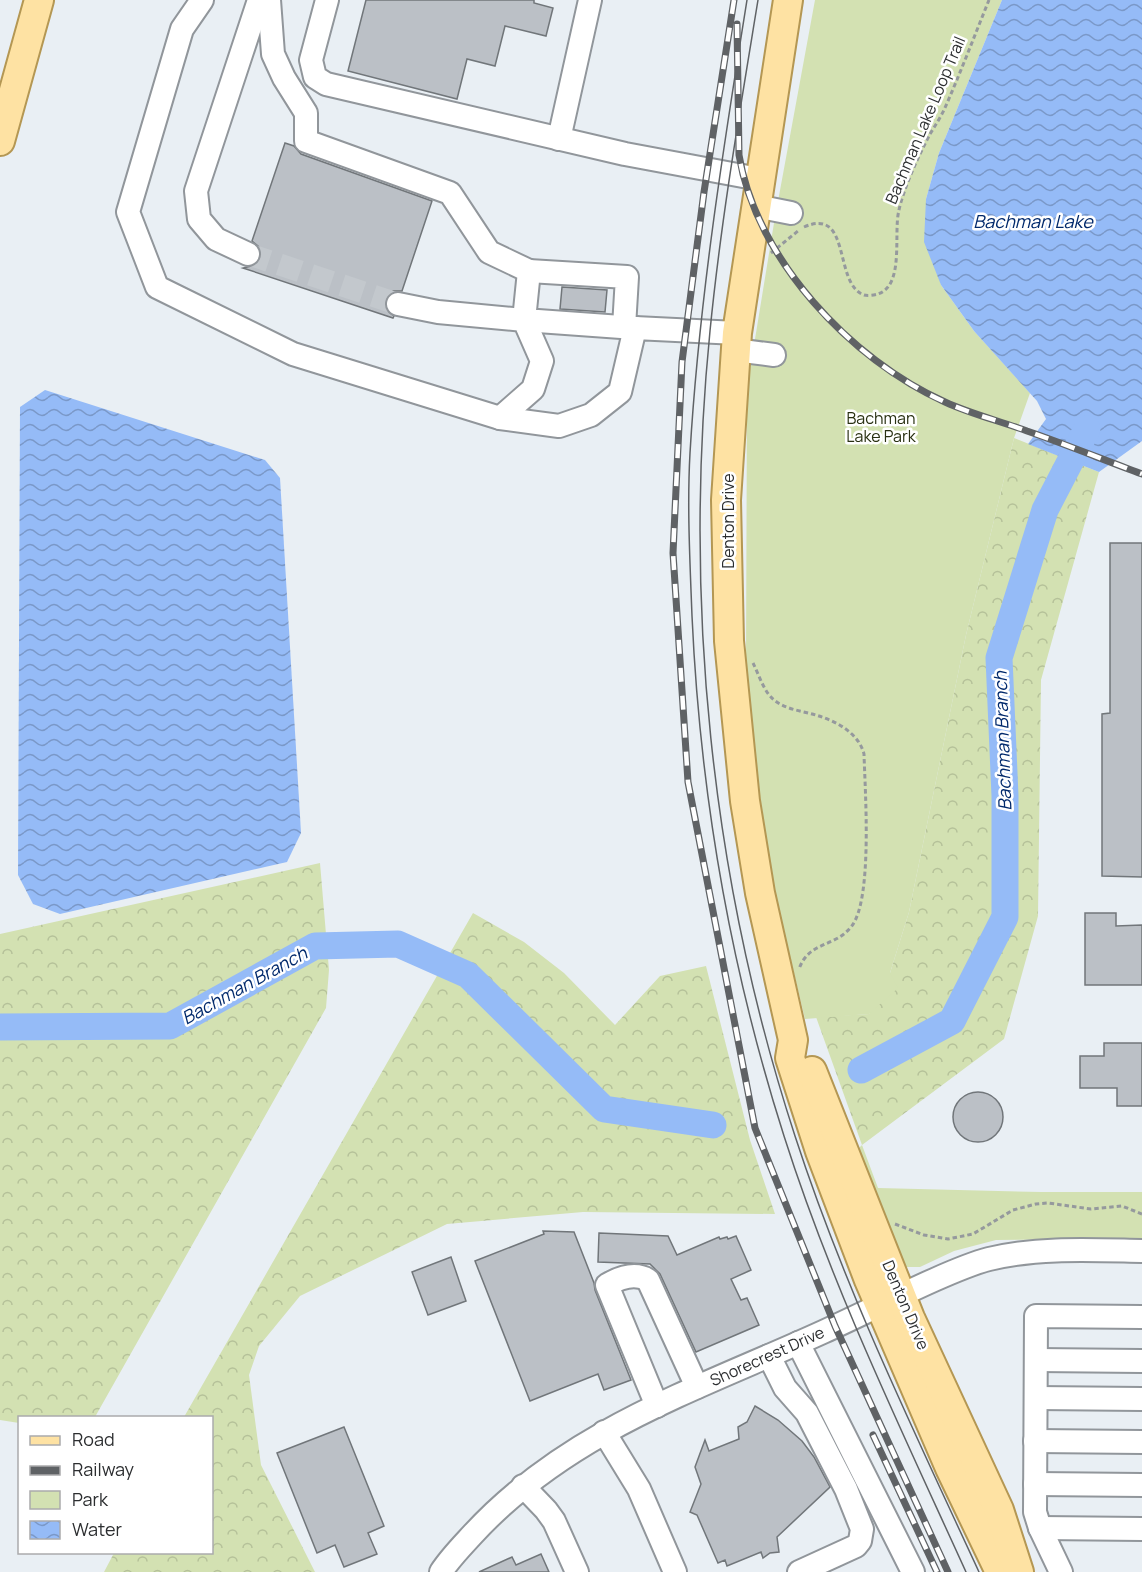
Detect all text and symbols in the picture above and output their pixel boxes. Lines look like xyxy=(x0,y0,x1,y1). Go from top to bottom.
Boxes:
street label: Bachman Lake Loop Trail xyxy=(880,33,970,207)
water label: Bachman Lake xyxy=(973,209,1094,233)
park label: Bachman Lake Park xyxy=(846,407,917,447)
street label: Denton Drive xyxy=(717,473,739,569)
water label: Bachman Branch xyxy=(988,669,1016,811)
water label: Bachman Branch xyxy=(177,940,312,1029)
street label: Denton Drive xyxy=(877,1257,935,1353)
street label: Shorecrest Drive xyxy=(706,1321,828,1391)
legend xyxy=(18,1416,213,1554)
text: Road xyxy=(72,1427,115,1451)
text: Railway xyxy=(72,1457,134,1481)
text: Park xyxy=(72,1487,109,1511)
text: Water xyxy=(72,1517,122,1541)

